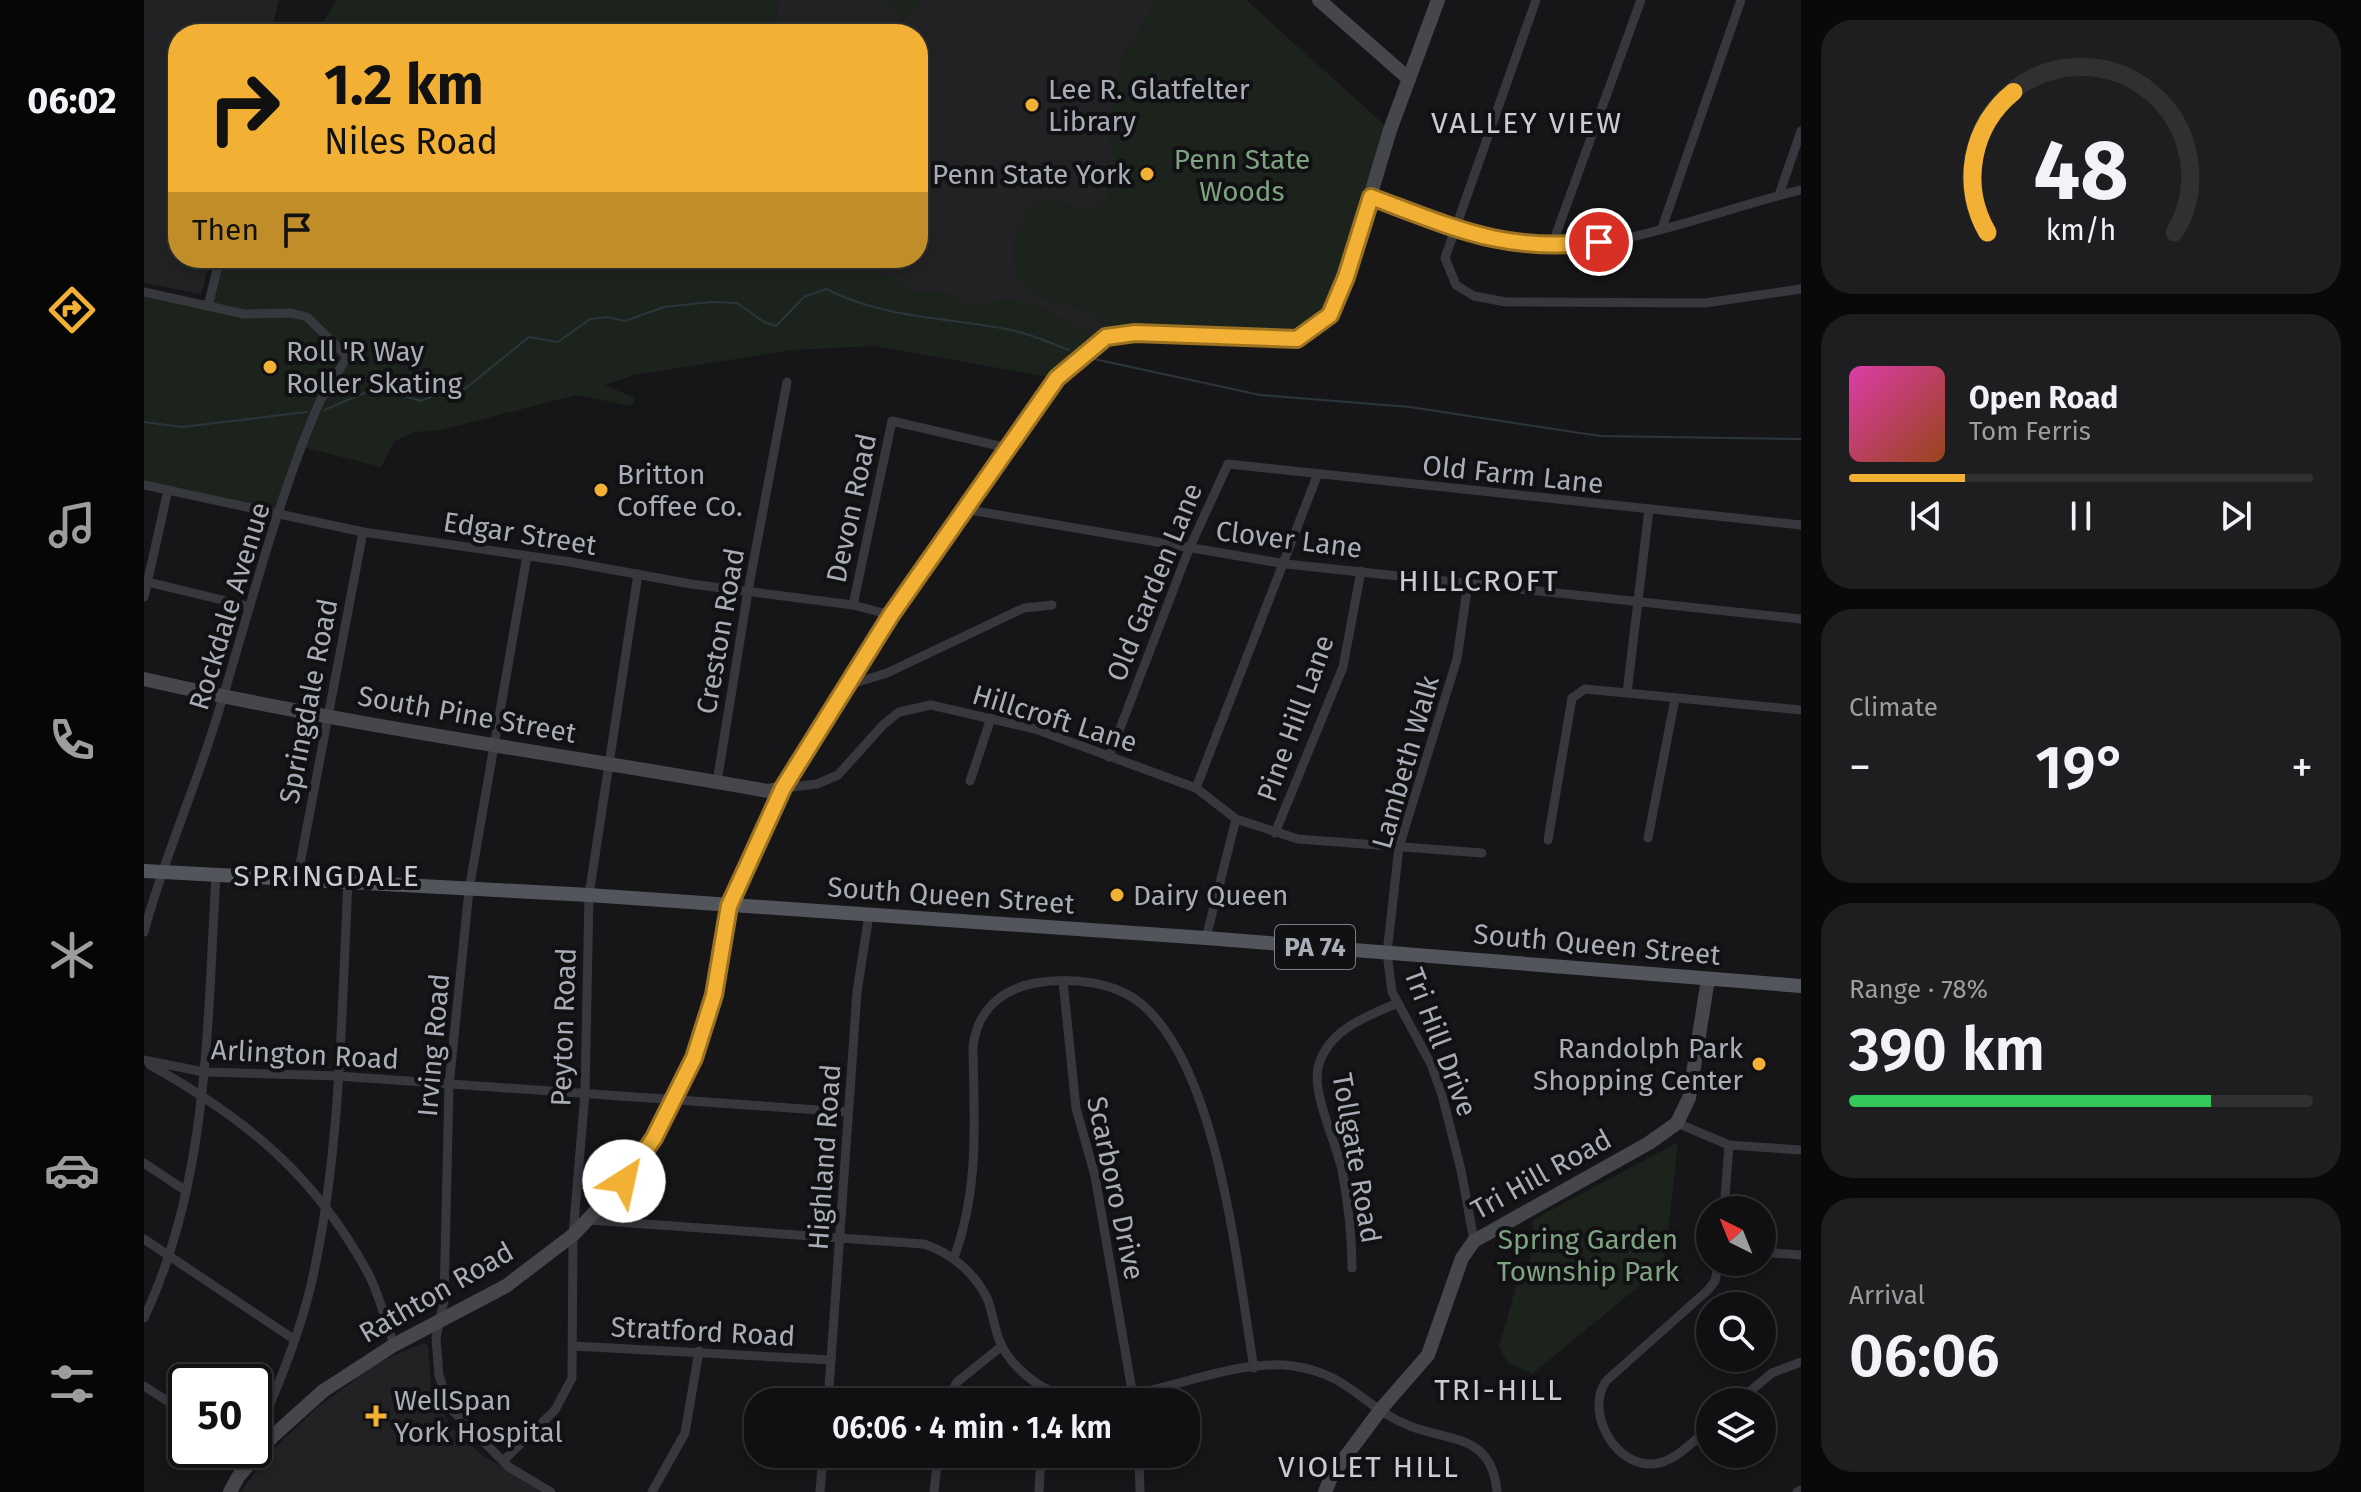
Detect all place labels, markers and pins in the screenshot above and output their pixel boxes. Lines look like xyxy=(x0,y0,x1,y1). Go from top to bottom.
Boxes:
place label: Lee R. Glatfelter Library xyxy=(1048,73,1250,138)
marker: Lee R. Glatfelter Library xyxy=(1023,96,1041,114)
place label: Penn State York xyxy=(932,158,1132,191)
marker: Penn State York xyxy=(1138,165,1156,183)
pin xyxy=(1565,208,1633,276)
place label: Roll 'R Way Roller Skating xyxy=(286,335,462,400)
marker: Roll 'R Way Roller Skating xyxy=(261,358,279,376)
place label: Britton Coffee Co. xyxy=(617,458,743,523)
marker: Britton Coffee Co. xyxy=(592,481,610,499)
place label: Dairy Queen xyxy=(1133,879,1288,912)
marker: Dairy Queen xyxy=(1108,886,1126,904)
place label: Randolph Park Shopping Center xyxy=(1533,1032,1744,1097)
marker: Randolph Park Shopping Center xyxy=(1750,1055,1768,1073)
place label: WellSpan York Hospital xyxy=(394,1384,563,1449)
marker: WellSpan York Hospital xyxy=(365,1405,387,1427)

